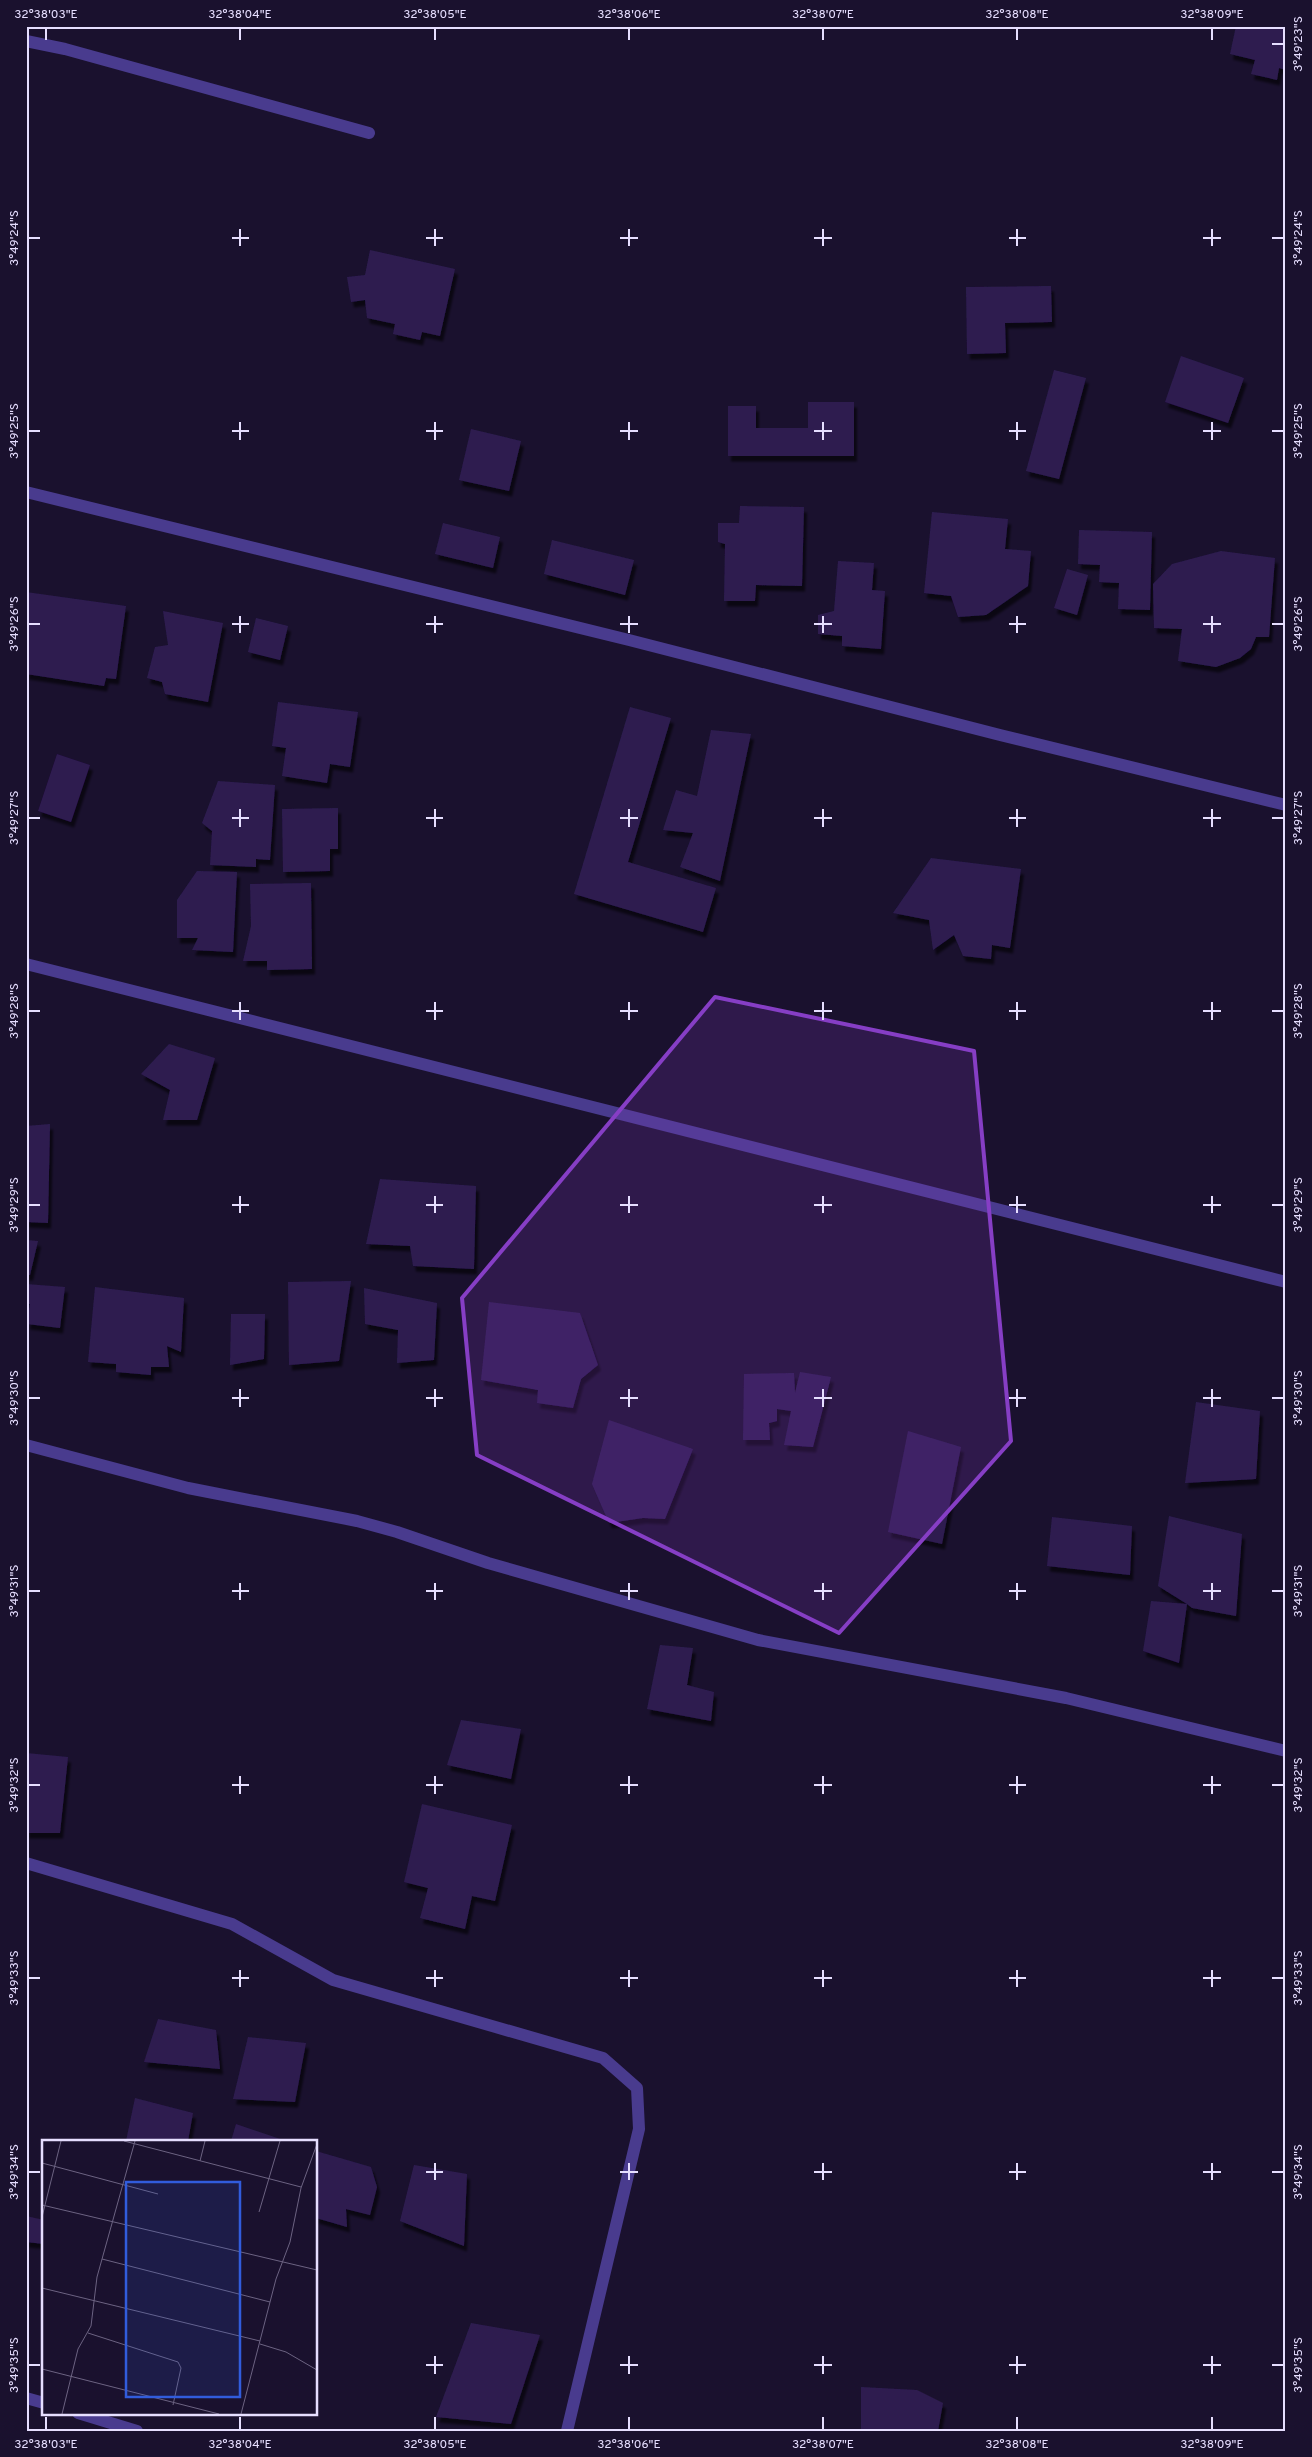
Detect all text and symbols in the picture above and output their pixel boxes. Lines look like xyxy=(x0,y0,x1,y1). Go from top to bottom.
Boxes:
text: 32°38'03"E xyxy=(14,7,78,23)
text: 32°38'04"E xyxy=(208,7,272,23)
text: 32°38'05"E xyxy=(403,7,467,23)
text: 32°38'06"E xyxy=(597,7,661,23)
text: 32°38'07"E xyxy=(792,7,854,23)
text: 32°38'08"E xyxy=(985,7,1049,23)
text: 32°38'09"E xyxy=(1180,7,1244,23)
text: 3°49'23"S xyxy=(1291,16,1307,72)
text: 3°49'24"S xyxy=(7,210,23,266)
text: 3°49'24"S xyxy=(1291,210,1307,266)
text: 3°49'25"S xyxy=(7,403,23,459)
text: 3°49'25"S xyxy=(1291,403,1307,459)
text: 3°49'26"S xyxy=(7,596,23,652)
text: 3°49'26"S xyxy=(1291,596,1307,652)
text: 3°49'27"S xyxy=(7,791,23,845)
text: 3°49'27"S xyxy=(1291,791,1307,845)
text: 3°49'28"S xyxy=(7,983,23,1039)
text: 3°49'28"S xyxy=(1291,983,1307,1039)
text: 3°49'29"S xyxy=(7,1177,23,1233)
text: 3°49'29"S xyxy=(1291,1177,1307,1233)
text: 3°49'30"S xyxy=(7,1370,23,1426)
text: 3°49'30"S xyxy=(1291,1370,1307,1426)
text: 3°49'31"S xyxy=(7,1565,23,1617)
text: 3°49'31"S xyxy=(1291,1565,1307,1617)
text: 3°49'32"S xyxy=(7,1757,23,1813)
text: 3°49'32"S xyxy=(1291,1757,1307,1813)
text: 3°49'33"S xyxy=(7,1950,23,2006)
text: 3°49'33"S xyxy=(1291,1950,1307,2006)
inset map xyxy=(42,2140,318,2414)
text: 3°49'34"S xyxy=(7,2144,23,2200)
text: 3°49'34"S xyxy=(1291,2144,1307,2200)
text: 3°49'35"S xyxy=(7,2337,23,2393)
text: 3°49'35"S xyxy=(1291,2337,1307,2393)
text: 32°38'03"E xyxy=(14,2437,78,2453)
text: 32°38'04"E xyxy=(208,2437,272,2453)
text: 32°38'05"E xyxy=(403,2437,467,2453)
text: 32°38'06"E xyxy=(597,2437,661,2453)
text: 32°38'07"E xyxy=(792,2437,854,2453)
text: 32°38'08"E xyxy=(985,2437,1049,2453)
text: 32°38'09"E xyxy=(1180,2437,1244,2453)

